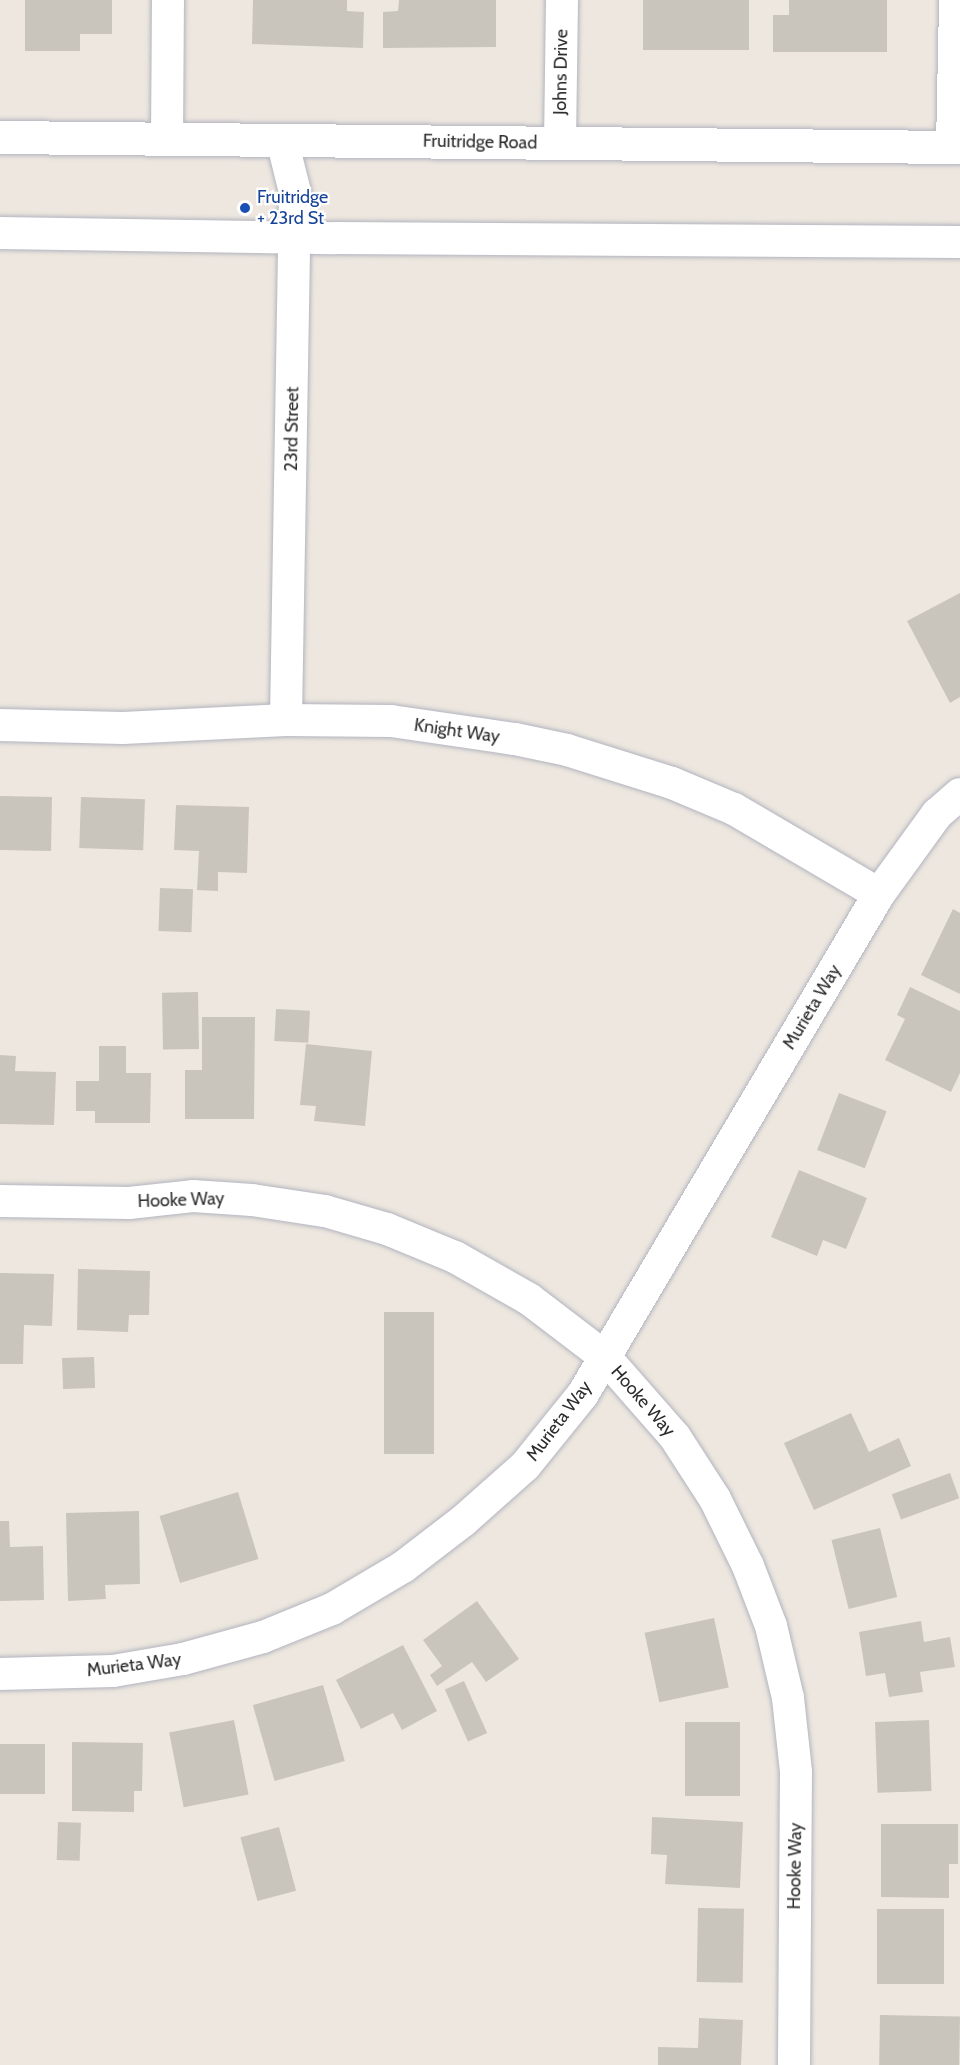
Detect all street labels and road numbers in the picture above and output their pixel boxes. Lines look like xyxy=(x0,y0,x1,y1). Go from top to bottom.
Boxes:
street label: Johns Drive xyxy=(549,29,573,115)
street label: Fruitridge Road xyxy=(423,130,537,154)
street label: 23rd Street xyxy=(280,386,304,472)
street label: Knight Way xyxy=(413,714,501,748)
street label: Murieta Way xyxy=(778,961,846,1053)
street label: Hooke Way xyxy=(137,1188,225,1212)
street label: Hooke Way xyxy=(606,1361,680,1441)
street label: Murieta Way xyxy=(522,1377,596,1465)
street label: Murieta Way xyxy=(86,1648,182,1682)
street label: Hooke Way xyxy=(783,1822,807,1910)

